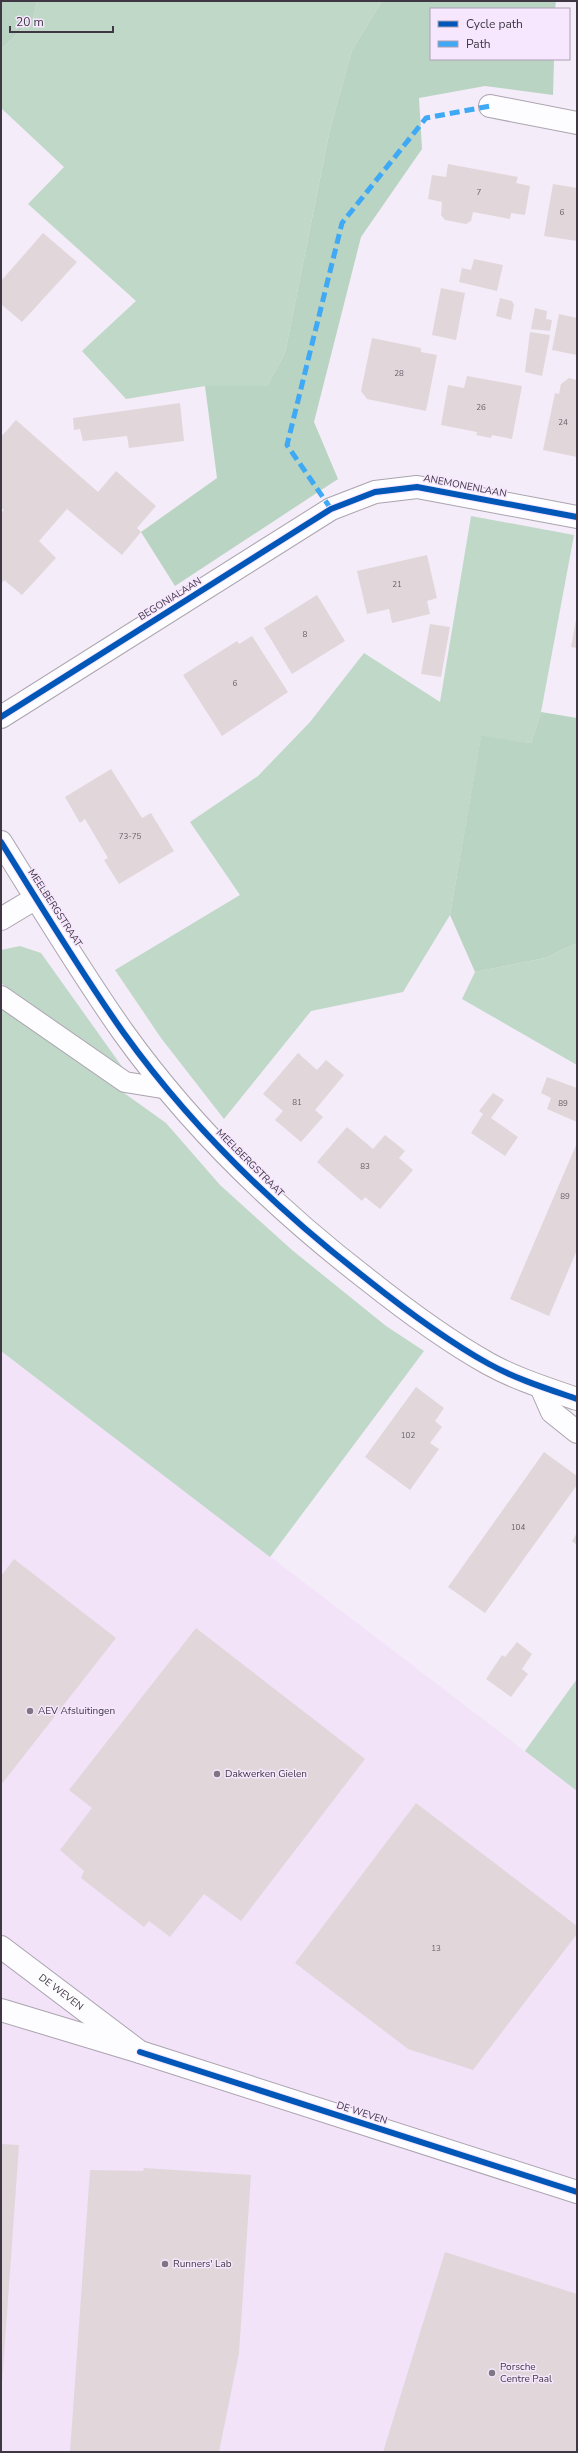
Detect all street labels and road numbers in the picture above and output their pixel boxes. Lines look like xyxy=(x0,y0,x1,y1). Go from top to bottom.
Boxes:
street label: ANEMONENLAAN xyxy=(422,471,508,501)
street label: BEGONIALAAN xyxy=(136,574,204,624)
street label: MEELBERGSTRAAT xyxy=(24,866,86,950)
street label: MEELBERGSTRAAT xyxy=(213,1126,287,1200)
street label: DE WEVEN xyxy=(36,1971,86,2014)
street label: DE WEVEN xyxy=(335,2098,389,2128)

